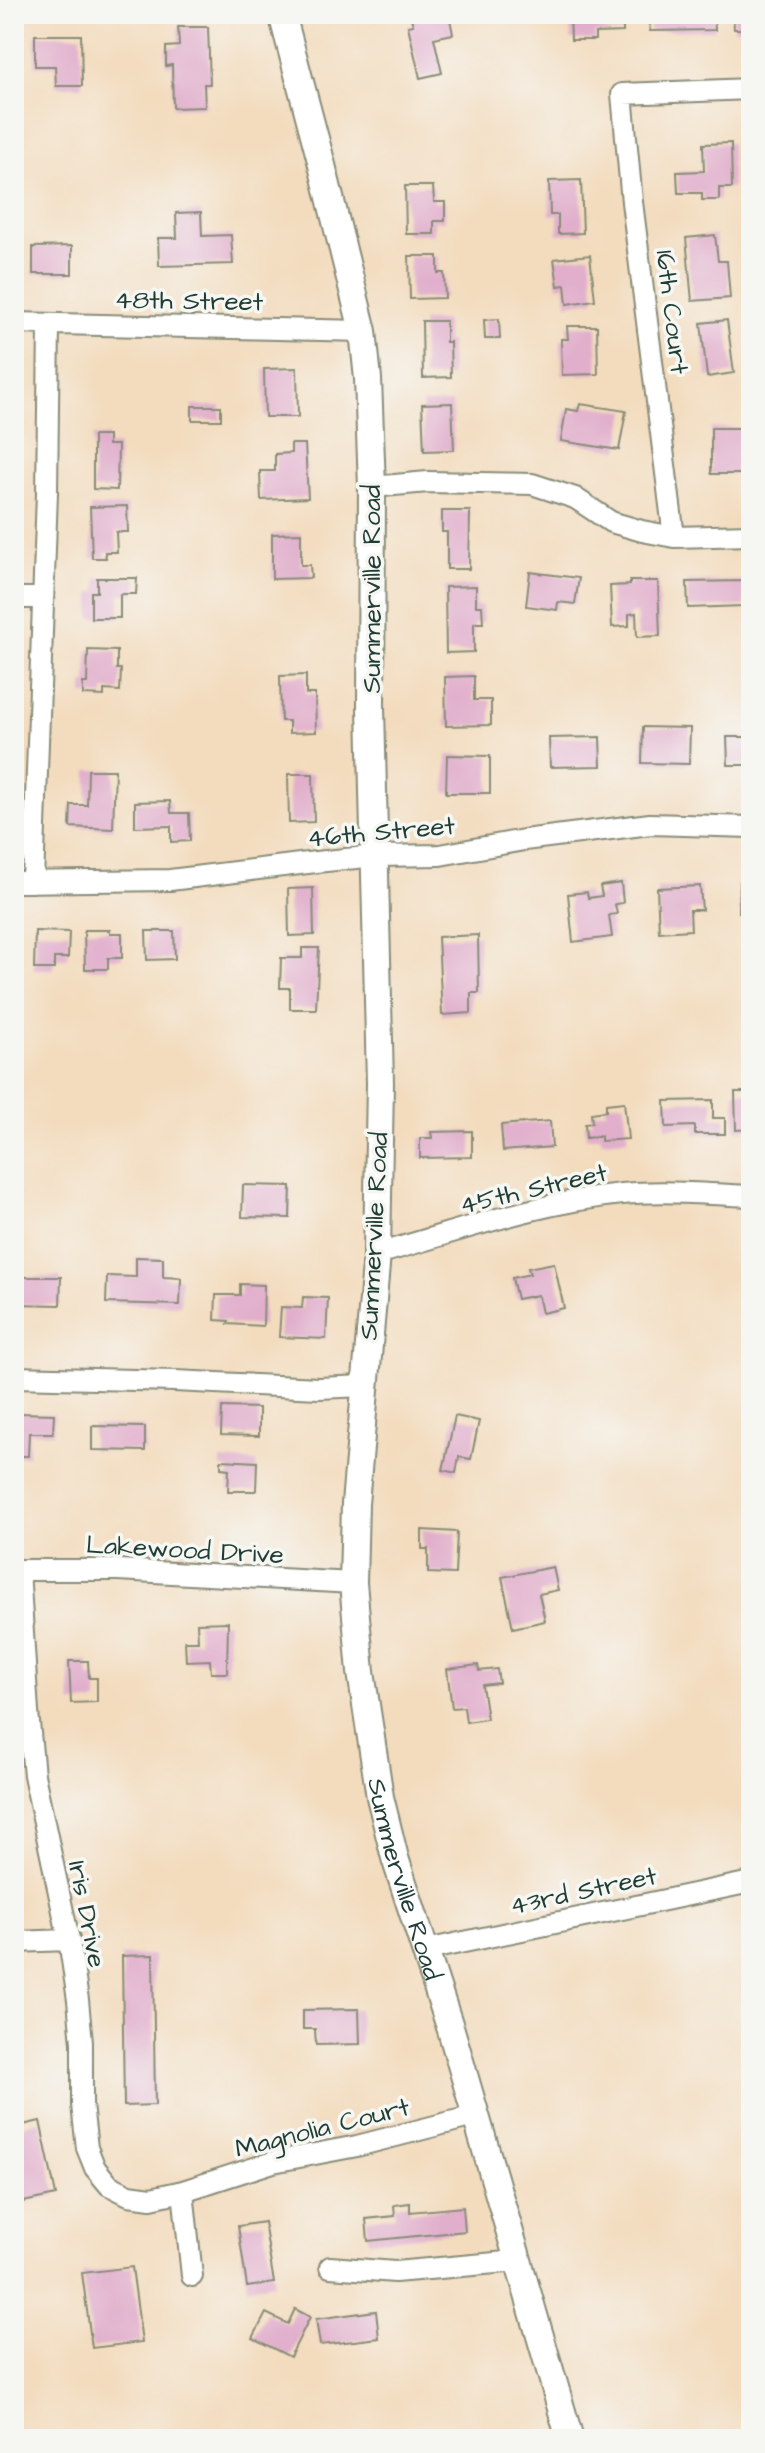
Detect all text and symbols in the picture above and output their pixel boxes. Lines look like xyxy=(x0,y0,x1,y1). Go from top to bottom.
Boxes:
street label: 16th Court xyxy=(647,248,698,377)
street label: 48th Street xyxy=(114,282,264,320)
street label: Summerville Road xyxy=(354,485,390,693)
street label: 46th Street xyxy=(306,808,457,856)
street label: Summerville Road xyxy=(351,1131,397,1341)
street label: 45th Street xyxy=(456,1154,611,1223)
street label: Lakewood Drive xyxy=(85,1527,285,1573)
street label: Summerville Road xyxy=(358,1776,451,1985)
street label: Iris Drive xyxy=(59,1858,115,1971)
street label: 43rd Street xyxy=(506,1858,660,1924)
street label: Magnolia Court xyxy=(231,2089,414,2169)

